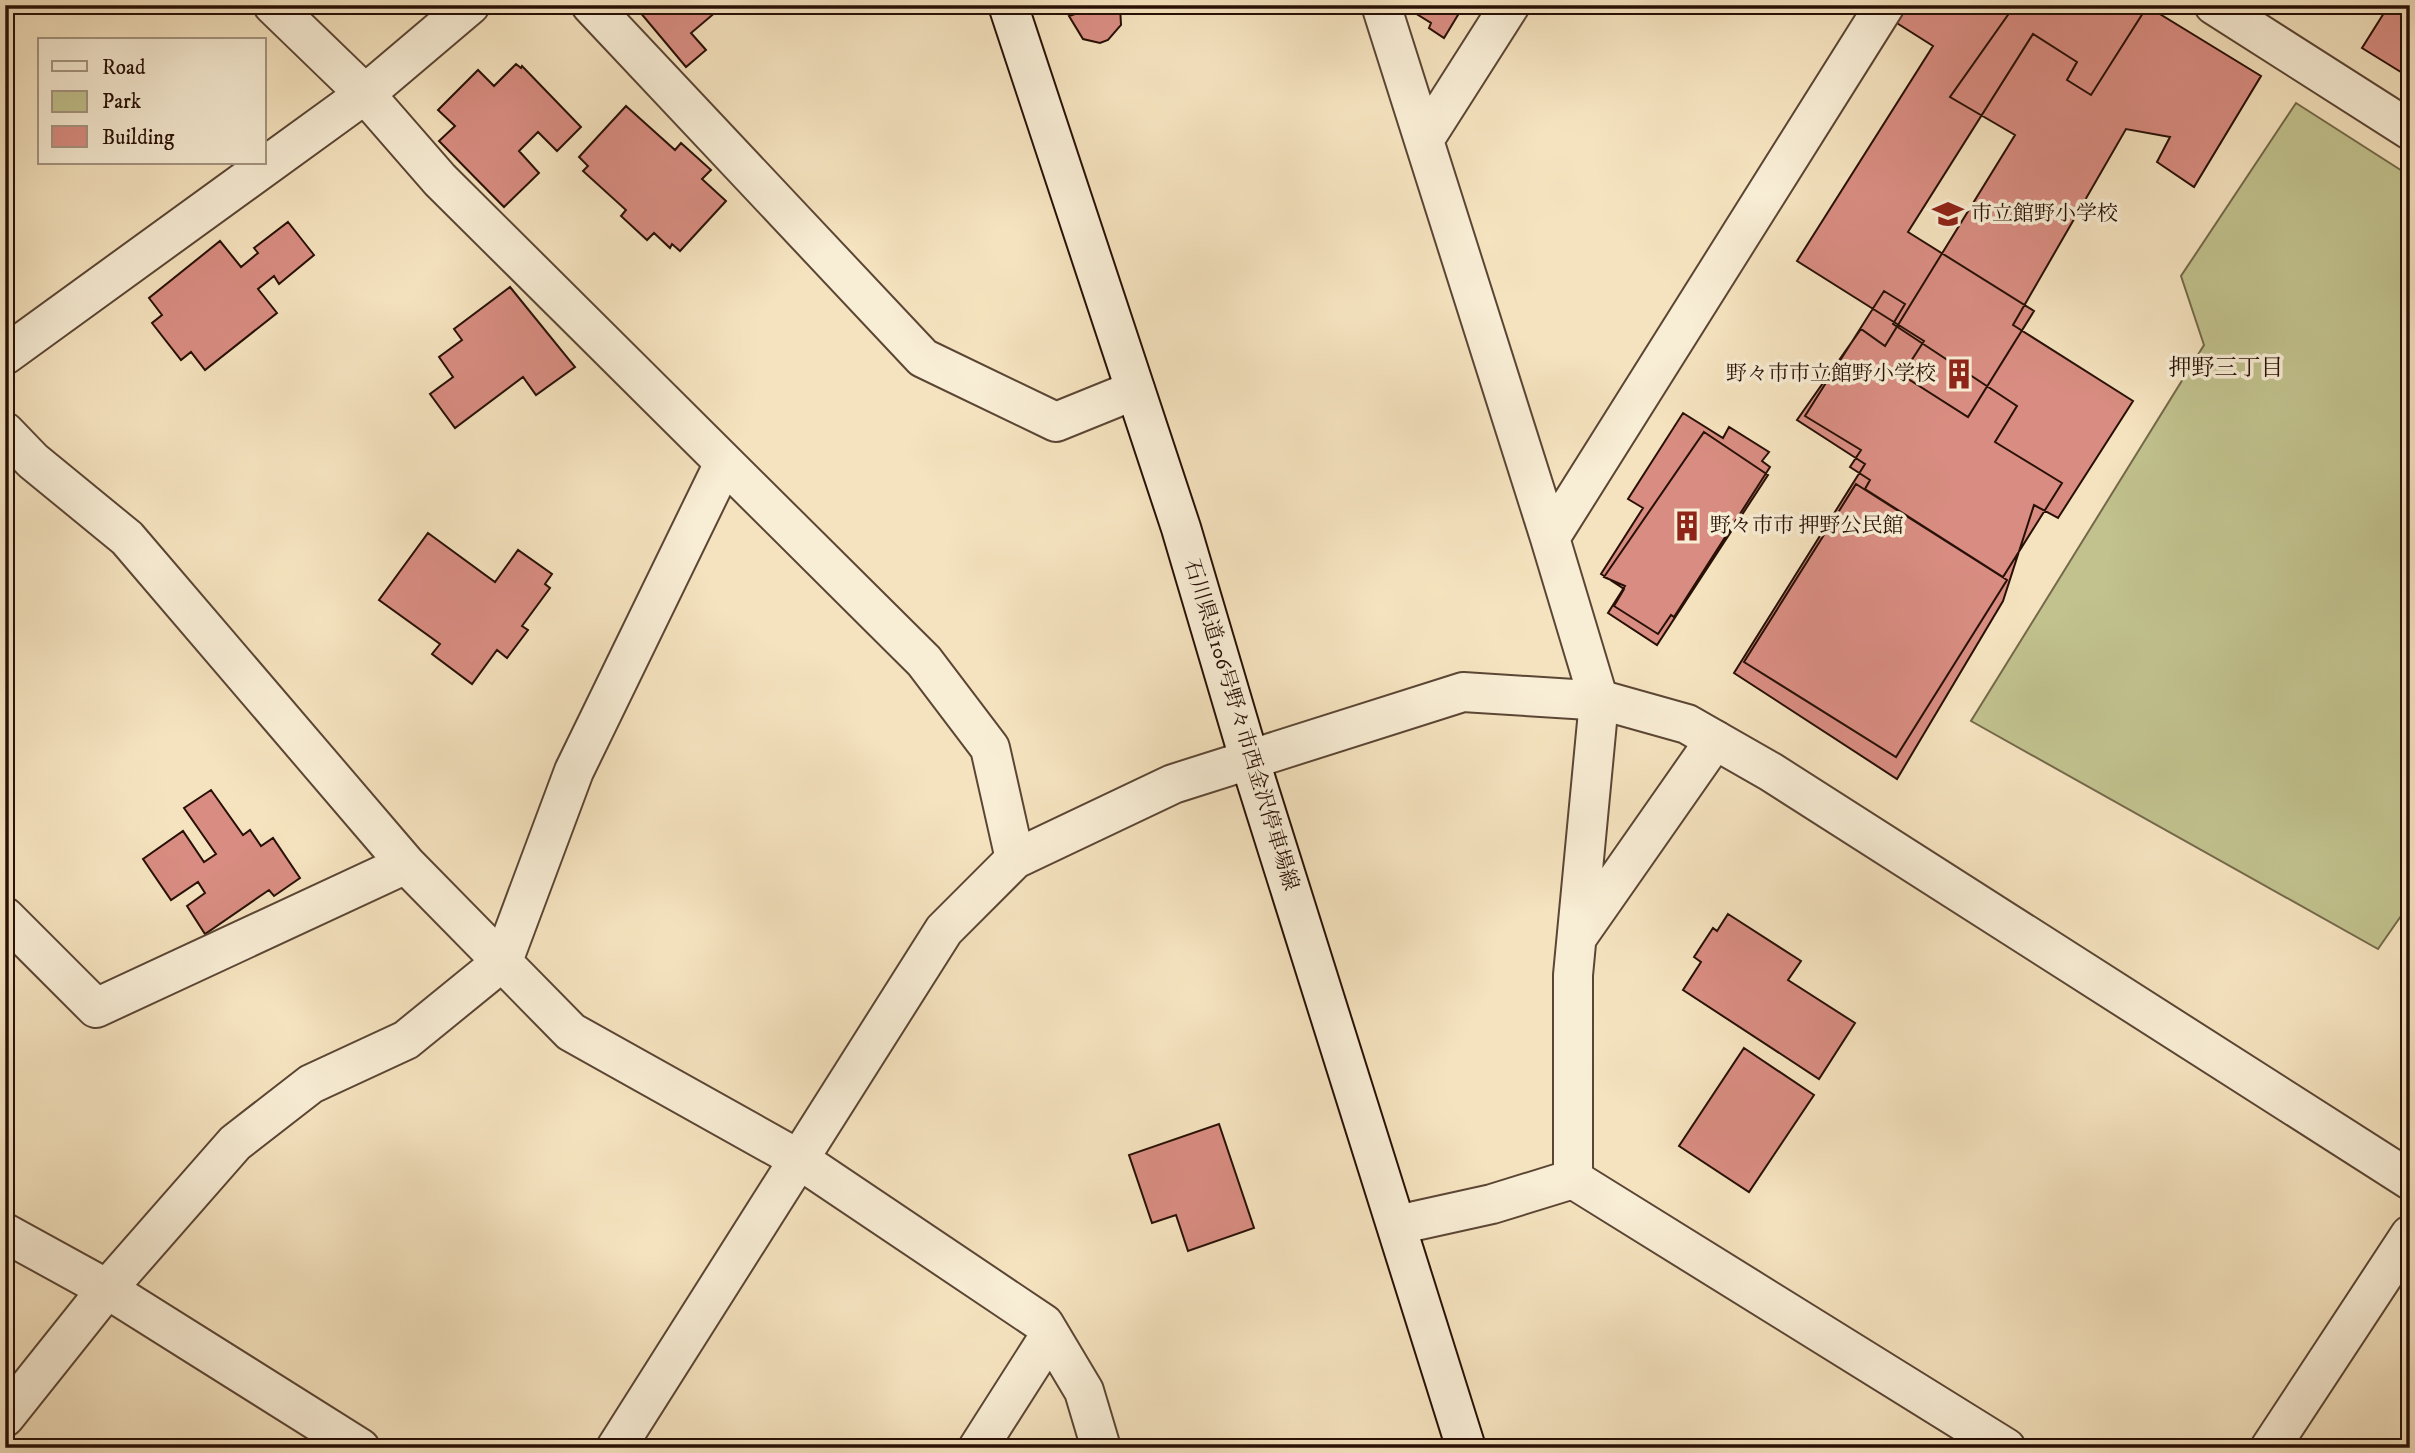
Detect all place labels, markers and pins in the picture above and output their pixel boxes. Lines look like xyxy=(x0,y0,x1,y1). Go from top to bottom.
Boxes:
school or university icon: 市立館野小学校 xyxy=(1931,197,1965,231)
place label: 市立館野小学校 xyxy=(1971,201,2118,227)
building icon: 野々市市立館野小学校 xyxy=(1942,357,1976,391)
place label: 野々市市立館野小学校 xyxy=(1726,361,1936,387)
building icon: 野々市市 押野公民館 xyxy=(1670,509,1704,543)
place label: 野々市市 押野公民館 xyxy=(1710,513,1904,539)

